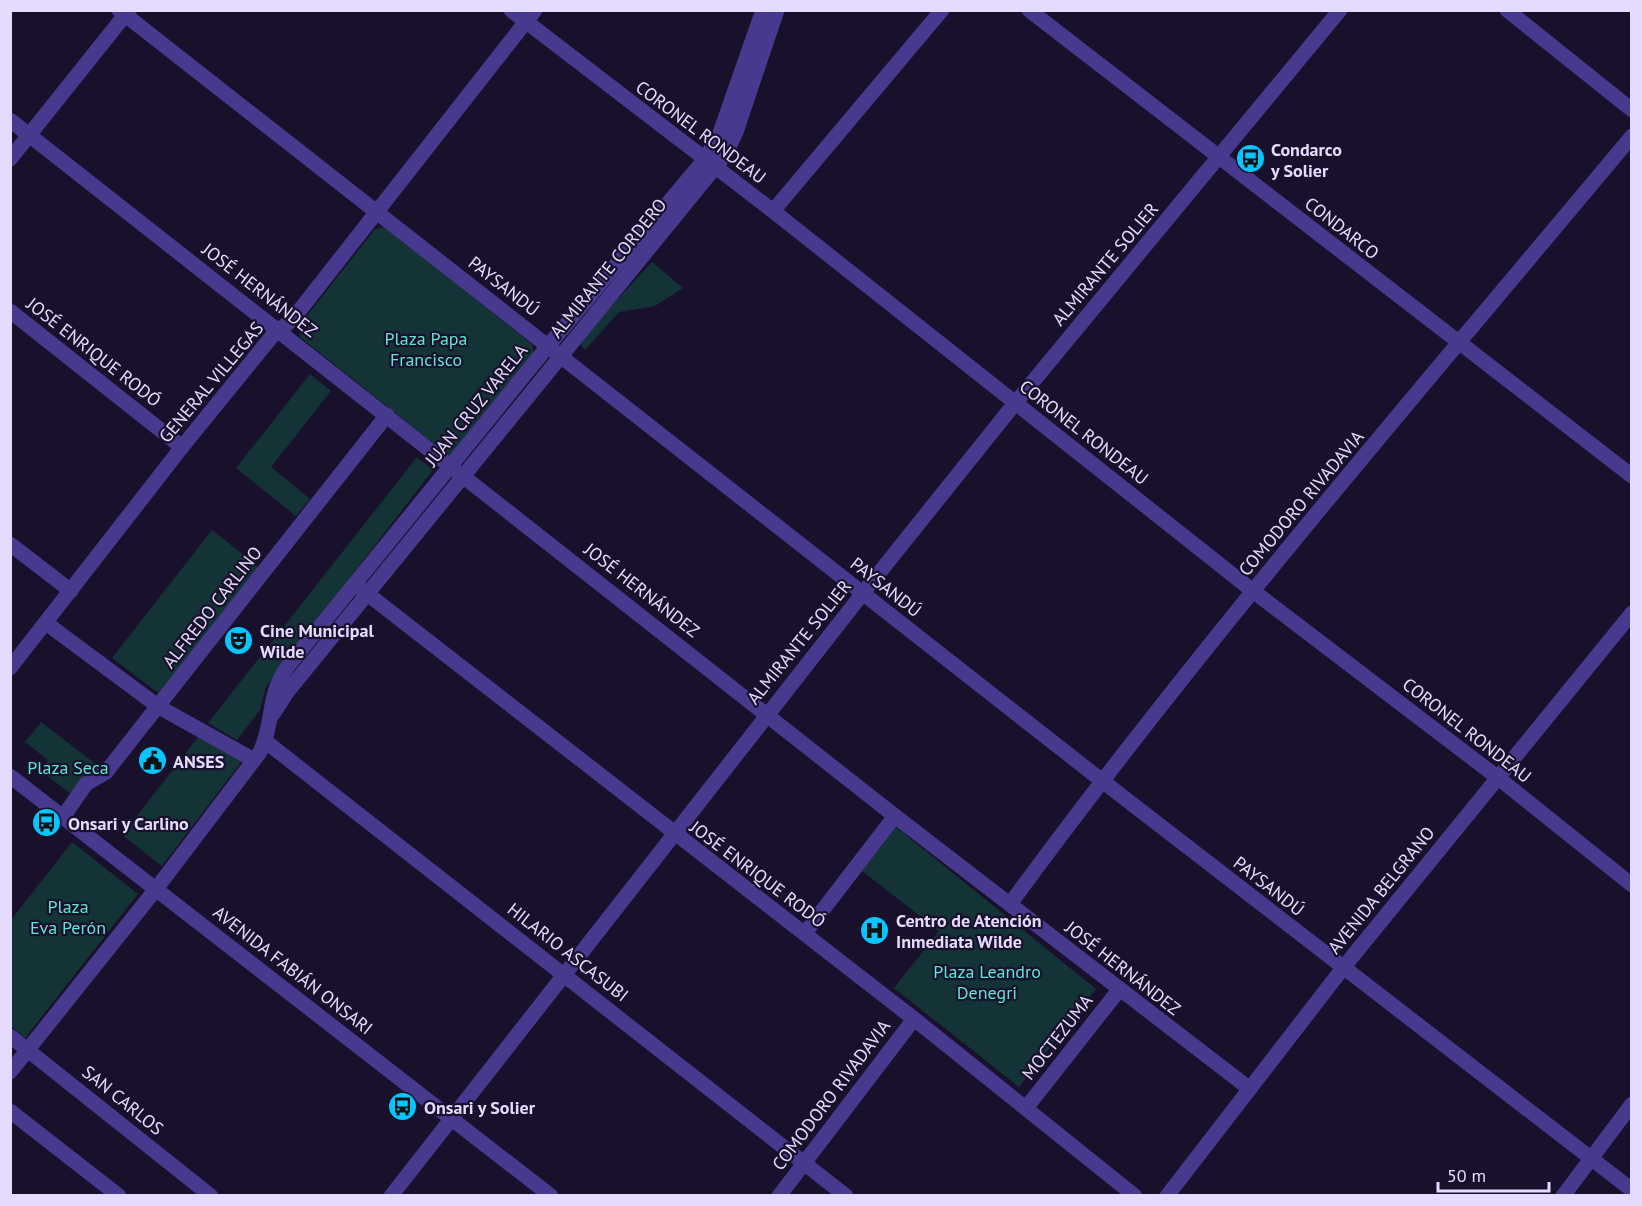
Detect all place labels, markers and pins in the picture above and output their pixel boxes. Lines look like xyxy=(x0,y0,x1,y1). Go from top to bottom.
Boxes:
place label: Condarco y Solier xyxy=(1270,138,1342,182)
bus stop icon: Condarco y Solier xyxy=(1234,143,1266,175)
place label: Cine Municipal Wilde xyxy=(260,619,374,663)
theatre icon: Cine Municipal Wilde xyxy=(223,624,255,656)
public building icon: ANSES xyxy=(136,745,168,777)
place label: ANSES xyxy=(173,750,224,773)
bus stop icon: Onsari y Carlino xyxy=(31,807,63,839)
place label: Onsari y Carlino xyxy=(68,812,189,835)
place label: Centro de Atención Inmediata Wilde xyxy=(896,909,1042,953)
hospital icon: Centro de Atención Inmediata Wilde xyxy=(859,914,891,946)
bus stop icon: Onsari y Solier xyxy=(387,1091,419,1123)
place label: Onsari y Solier xyxy=(424,1096,536,1119)

